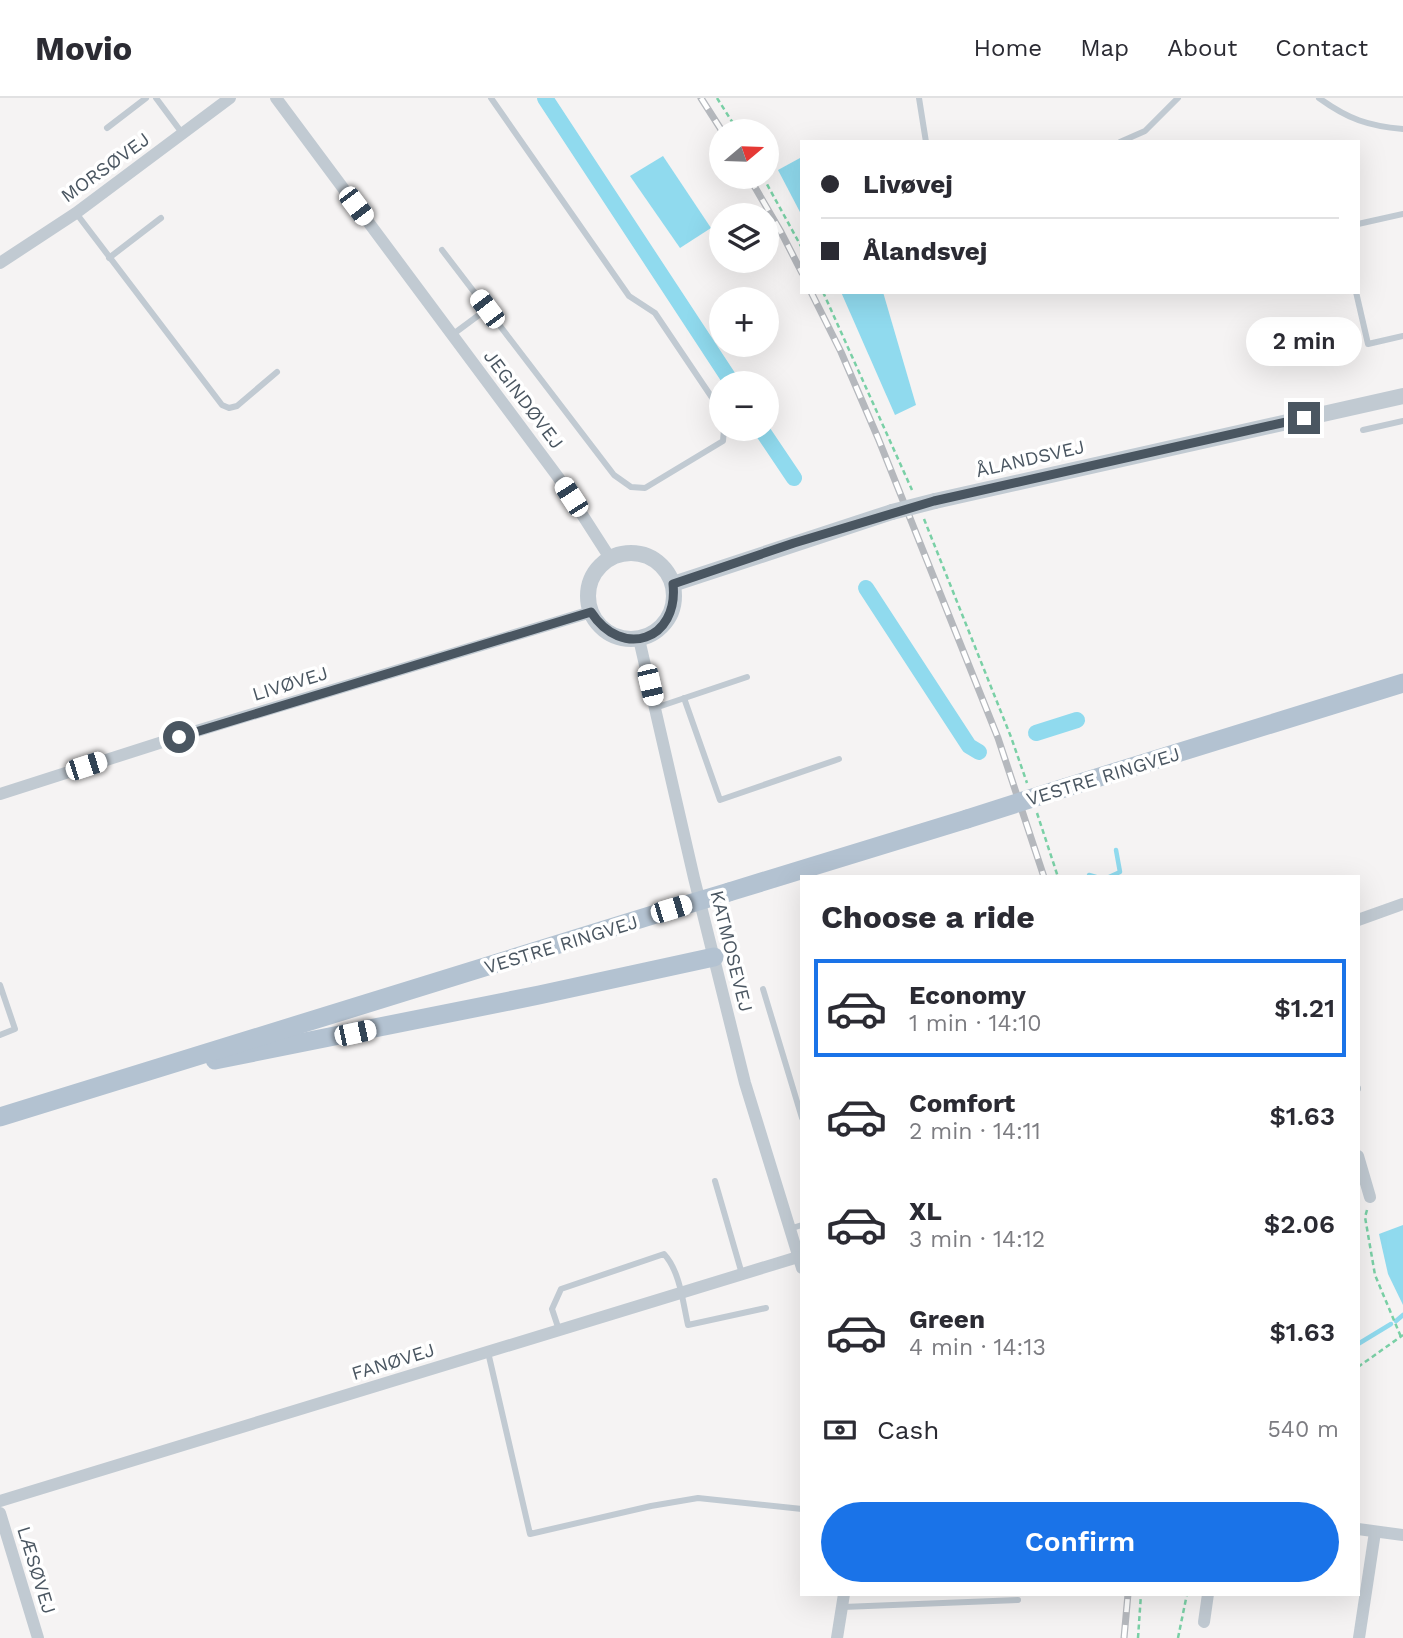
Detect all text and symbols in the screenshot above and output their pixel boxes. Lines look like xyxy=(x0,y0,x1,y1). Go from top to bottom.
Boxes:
text: Movio xyxy=(35,29,132,68)
text: Home xyxy=(974,34,1042,62)
text: Map xyxy=(1080,34,1129,62)
text: About xyxy=(1167,34,1237,62)
text: Contact xyxy=(1275,34,1368,62)
north arrow xyxy=(709,119,779,189)
map controls xyxy=(709,119,779,441)
street label: MORSØVEJ xyxy=(56,127,154,207)
text: Livøvej xyxy=(863,169,953,199)
car xyxy=(335,183,378,229)
button: layers xyxy=(709,203,779,273)
text: Ålandsvej xyxy=(863,236,987,266)
car xyxy=(466,286,509,332)
button: + xyxy=(709,287,779,357)
callout: 2 min xyxy=(1246,316,1362,366)
text: 2 min xyxy=(1272,328,1336,355)
street label: JEGINDØVEJ xyxy=(479,345,568,454)
button: − xyxy=(709,371,779,441)
route end xyxy=(1288,402,1320,434)
street label: ÅLANDSVEJ xyxy=(973,435,1087,482)
car xyxy=(551,474,592,520)
street label: LIVØVEJ xyxy=(250,661,331,706)
car xyxy=(636,662,665,708)
route start xyxy=(163,721,195,753)
street label: VESTRE RINGVEJ xyxy=(1024,742,1183,811)
car xyxy=(63,750,110,782)
street label: KATMOSEVEJ xyxy=(705,888,758,1014)
car xyxy=(648,893,695,925)
text: Choose a ride xyxy=(821,898,1035,936)
street label: VESTRE RINGVEJ xyxy=(482,910,641,979)
icon: car xyxy=(825,977,888,1040)
text: Economy xyxy=(909,980,1026,1010)
text: $1.21 xyxy=(1274,993,1335,1023)
text: 1 min · 14:10 xyxy=(909,1010,1042,1037)
car xyxy=(333,1018,378,1048)
icon: car xyxy=(825,1085,888,1148)
text: Comfort xyxy=(909,1088,1015,1118)
text: $1.63 xyxy=(1269,1101,1335,1131)
text: 2 min · 14:11 xyxy=(909,1118,1041,1145)
icon: car xyxy=(825,1193,888,1256)
text: XL xyxy=(909,1196,942,1226)
text: $2.06 xyxy=(1264,1209,1335,1239)
text: 3 min · 14:12 xyxy=(909,1226,1045,1253)
icon: car xyxy=(825,1301,888,1364)
text: Green xyxy=(909,1304,985,1334)
text: $1.63 xyxy=(1269,1317,1335,1347)
text: 4 min · 14:13 xyxy=(909,1334,1046,1361)
street label: FANØVEJ xyxy=(349,1338,437,1385)
icon: cash xyxy=(821,1411,859,1449)
text: Cash xyxy=(877,1415,939,1445)
text: 540 m xyxy=(1267,1416,1339,1443)
button: Confirm xyxy=(821,1502,1339,1582)
street label: LÆSØVEJ xyxy=(12,1523,61,1617)

